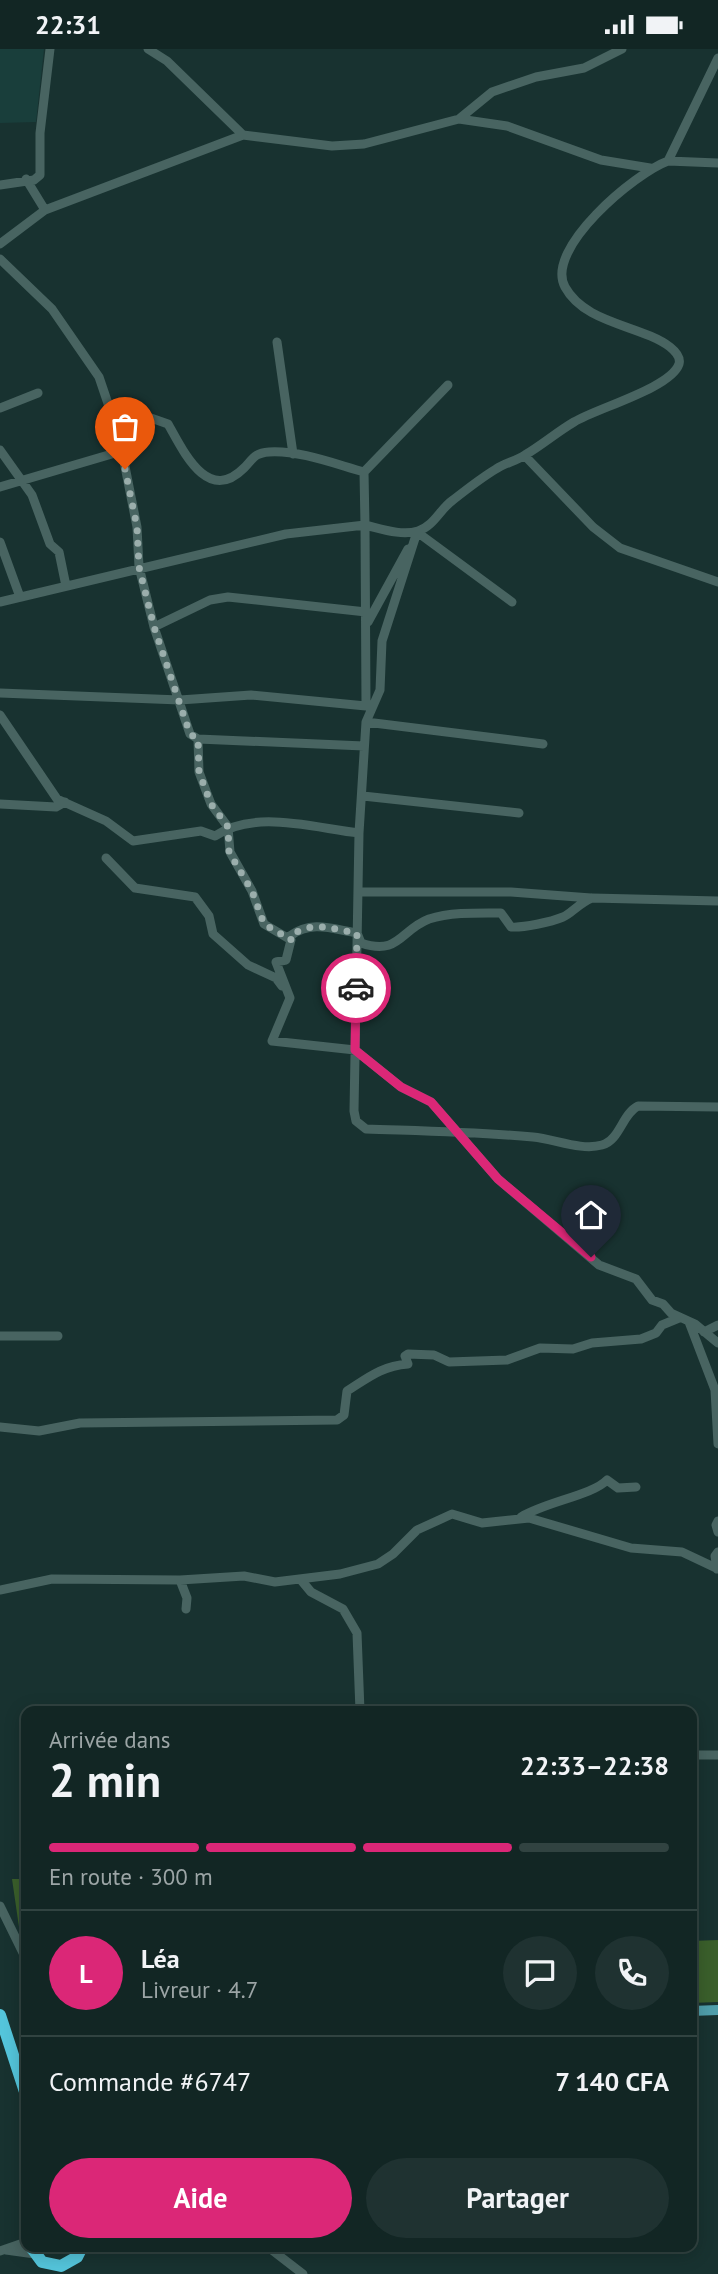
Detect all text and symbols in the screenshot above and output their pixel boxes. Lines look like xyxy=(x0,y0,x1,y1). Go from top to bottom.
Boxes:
text: 22:31 xyxy=(35,8,101,41)
pin xyxy=(95,397,155,469)
icon: bag xyxy=(106,408,144,446)
courier xyxy=(321,953,391,1023)
icon: car xyxy=(337,969,375,1007)
pin xyxy=(561,1185,621,1257)
icon: home xyxy=(572,1196,610,1234)
text: Arrivée dans xyxy=(49,1725,170,1754)
text: 22:33–22:38 xyxy=(520,1749,669,1782)
text: 2 min xyxy=(49,1750,161,1810)
text: En route · 300 m xyxy=(49,1862,213,1891)
button: chat xyxy=(503,1936,577,2010)
button: phone xyxy=(595,1936,669,2010)
text: Léa xyxy=(141,1942,180,1975)
text: L xyxy=(79,1957,93,1990)
text: Livreur · 4.7 xyxy=(141,1975,258,2004)
text: Commande #6747 xyxy=(49,2065,251,2098)
text: 7 140 CFA xyxy=(555,2065,669,2098)
button: Aide xyxy=(49,2158,352,2238)
button: Partager xyxy=(366,2158,669,2238)

